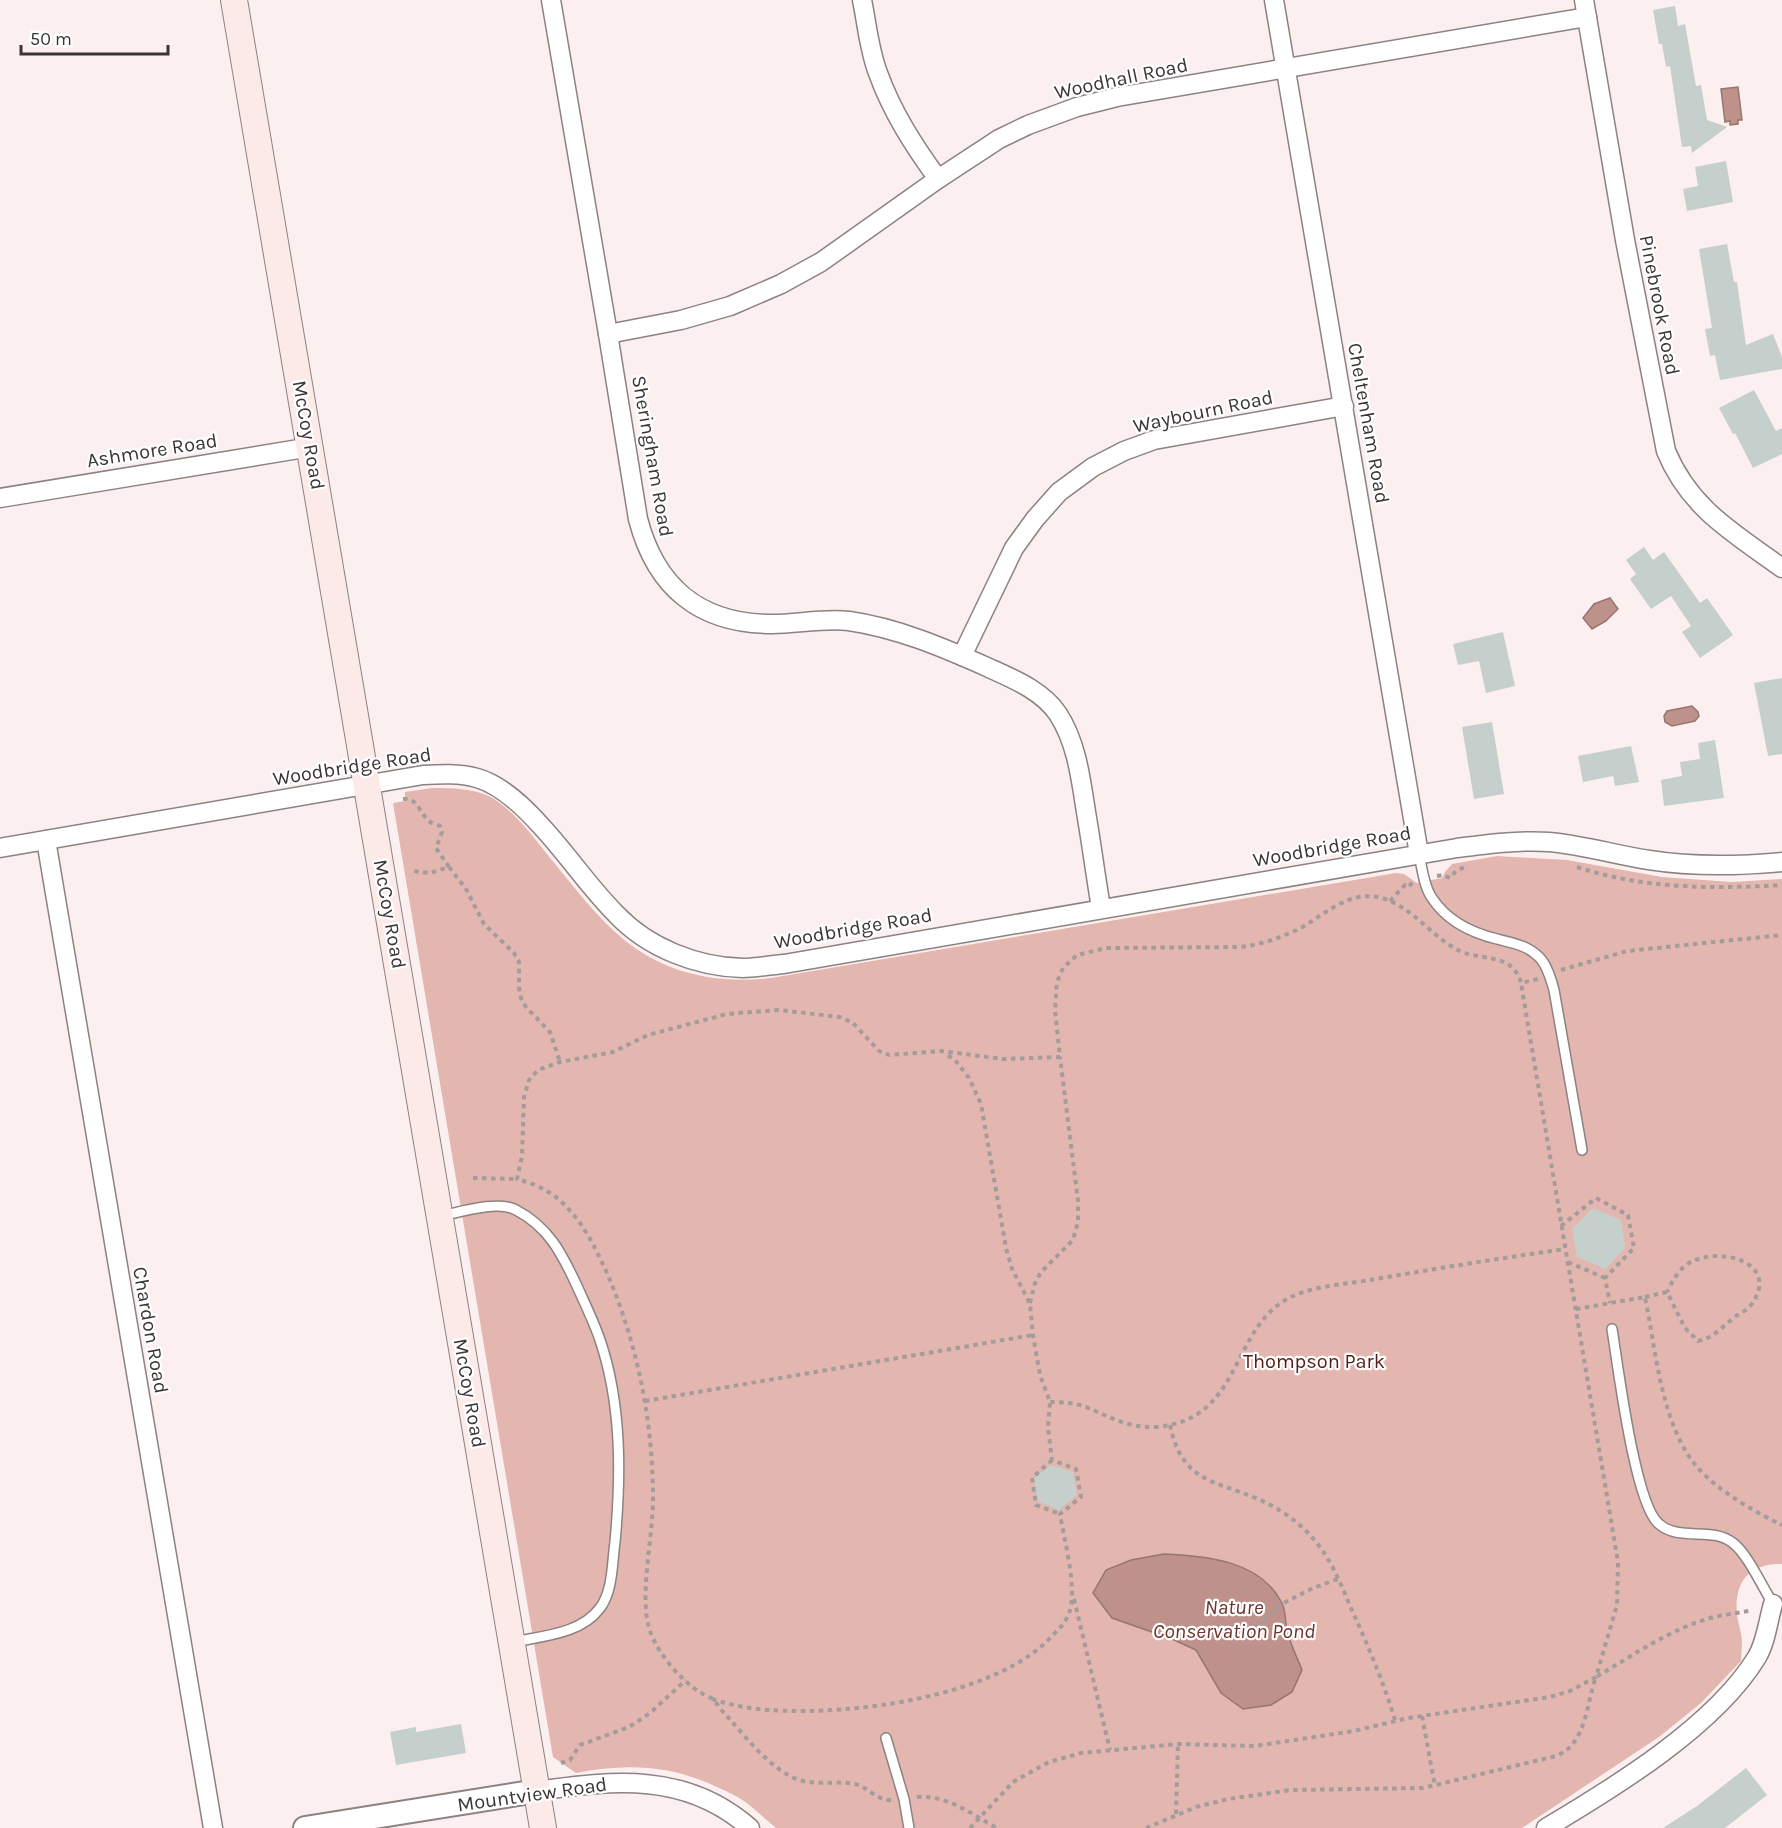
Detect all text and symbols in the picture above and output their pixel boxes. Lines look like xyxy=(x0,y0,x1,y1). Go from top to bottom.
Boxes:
scale bar xyxy=(21,18,168,56)
text: 50 m xyxy=(30,28,72,50)
street label: Woodhall Road xyxy=(1052,53,1190,104)
street label: Pinebrook Road xyxy=(1635,233,1684,377)
street label: Cheltenham Road xyxy=(1343,341,1394,505)
street label: Sheringham Road xyxy=(627,374,678,539)
street label: McCoy Road xyxy=(288,379,329,492)
street label: Waybourn Road xyxy=(1131,385,1275,438)
street label: Ashmore Road xyxy=(85,429,219,472)
street label: Woodbridge Road xyxy=(271,743,433,790)
street label: Woodbridge Road xyxy=(1251,821,1413,872)
street label: McCoy Road xyxy=(369,858,410,971)
street label: Woodbridge Road xyxy=(772,903,934,954)
street label: Chardon Road xyxy=(128,1265,173,1395)
street label: McCoy Road xyxy=(449,1337,490,1450)
park label: Thompson Park xyxy=(1243,1350,1385,1373)
water label: Nature Conservation Pond xyxy=(1153,1595,1315,1643)
street label: Mountview Road xyxy=(456,1773,609,1816)

